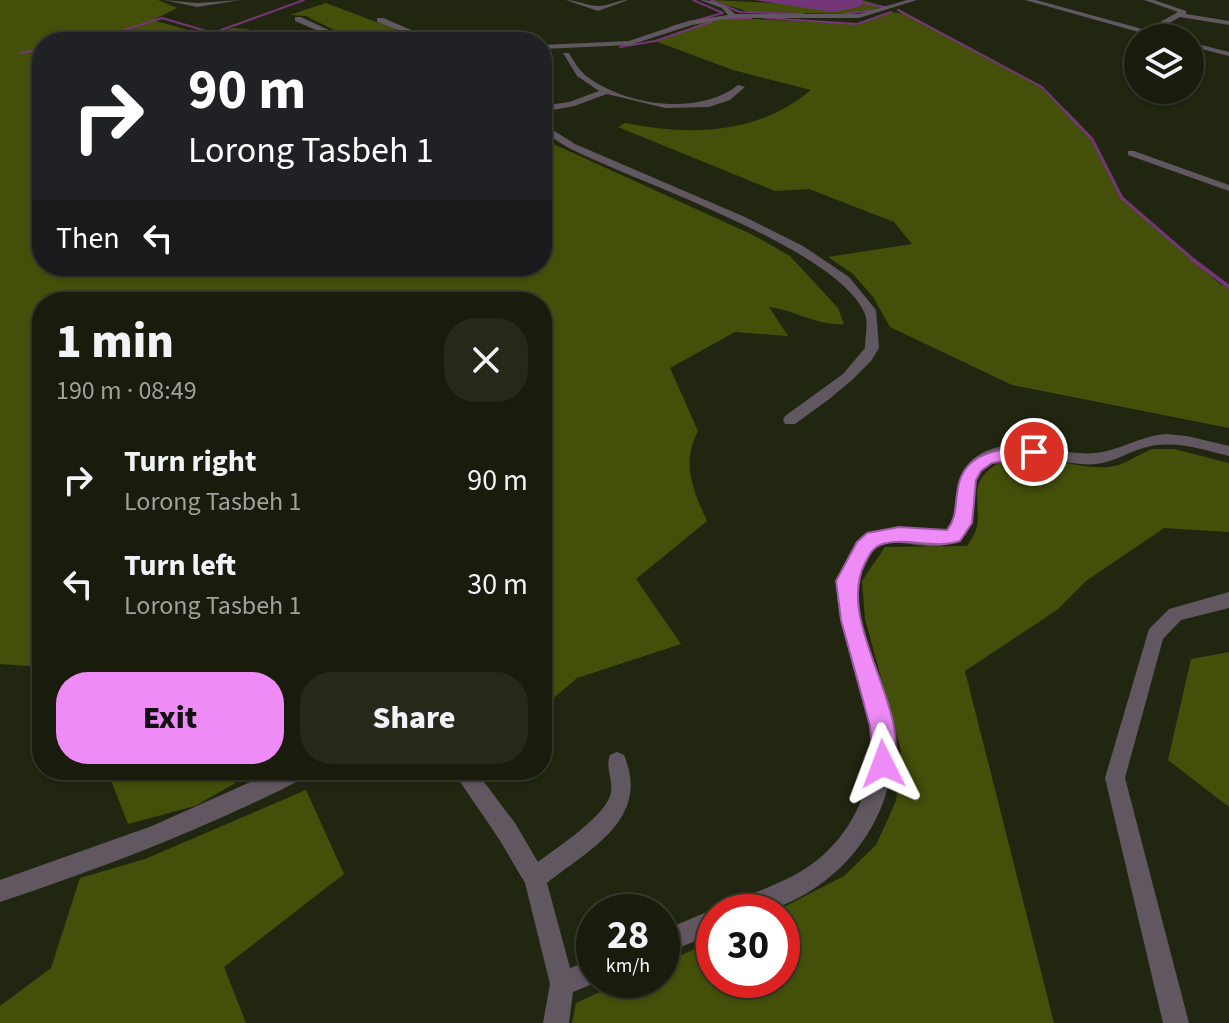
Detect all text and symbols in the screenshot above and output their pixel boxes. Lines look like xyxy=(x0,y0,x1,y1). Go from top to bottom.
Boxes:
map controls xyxy=(1124,24,1204,104)
button: layers xyxy=(1124,24,1204,104)
text: 90 m xyxy=(188,51,306,130)
icon: right xyxy=(56,64,160,168)
text: Lorong Tasbeh 1 xyxy=(188,125,434,176)
icon: left xyxy=(136,216,180,260)
text: Then xyxy=(56,217,120,260)
text: 1 min xyxy=(56,308,174,376)
button: close xyxy=(444,318,528,402)
text: 190 m · 08:49 xyxy=(56,372,197,409)
pin xyxy=(1000,418,1068,486)
icon: arrive xyxy=(1012,430,1056,474)
text: Turn right xyxy=(124,440,256,483)
icon: right xyxy=(56,458,100,502)
text: 90 m xyxy=(467,459,528,502)
text: Lorong Tasbeh 1 xyxy=(124,483,301,520)
text: Turn left xyxy=(124,544,236,587)
icon: left xyxy=(56,562,100,606)
text: 30 m xyxy=(467,563,528,606)
text: Lorong Tasbeh 1 xyxy=(124,587,301,624)
button: Exit xyxy=(56,672,284,764)
button: Share xyxy=(300,672,528,764)
position arrow xyxy=(841,722,925,806)
speed limit sign: 30 xyxy=(696,894,800,998)
text: 28 xyxy=(607,907,649,964)
text: km/h xyxy=(606,952,650,980)

